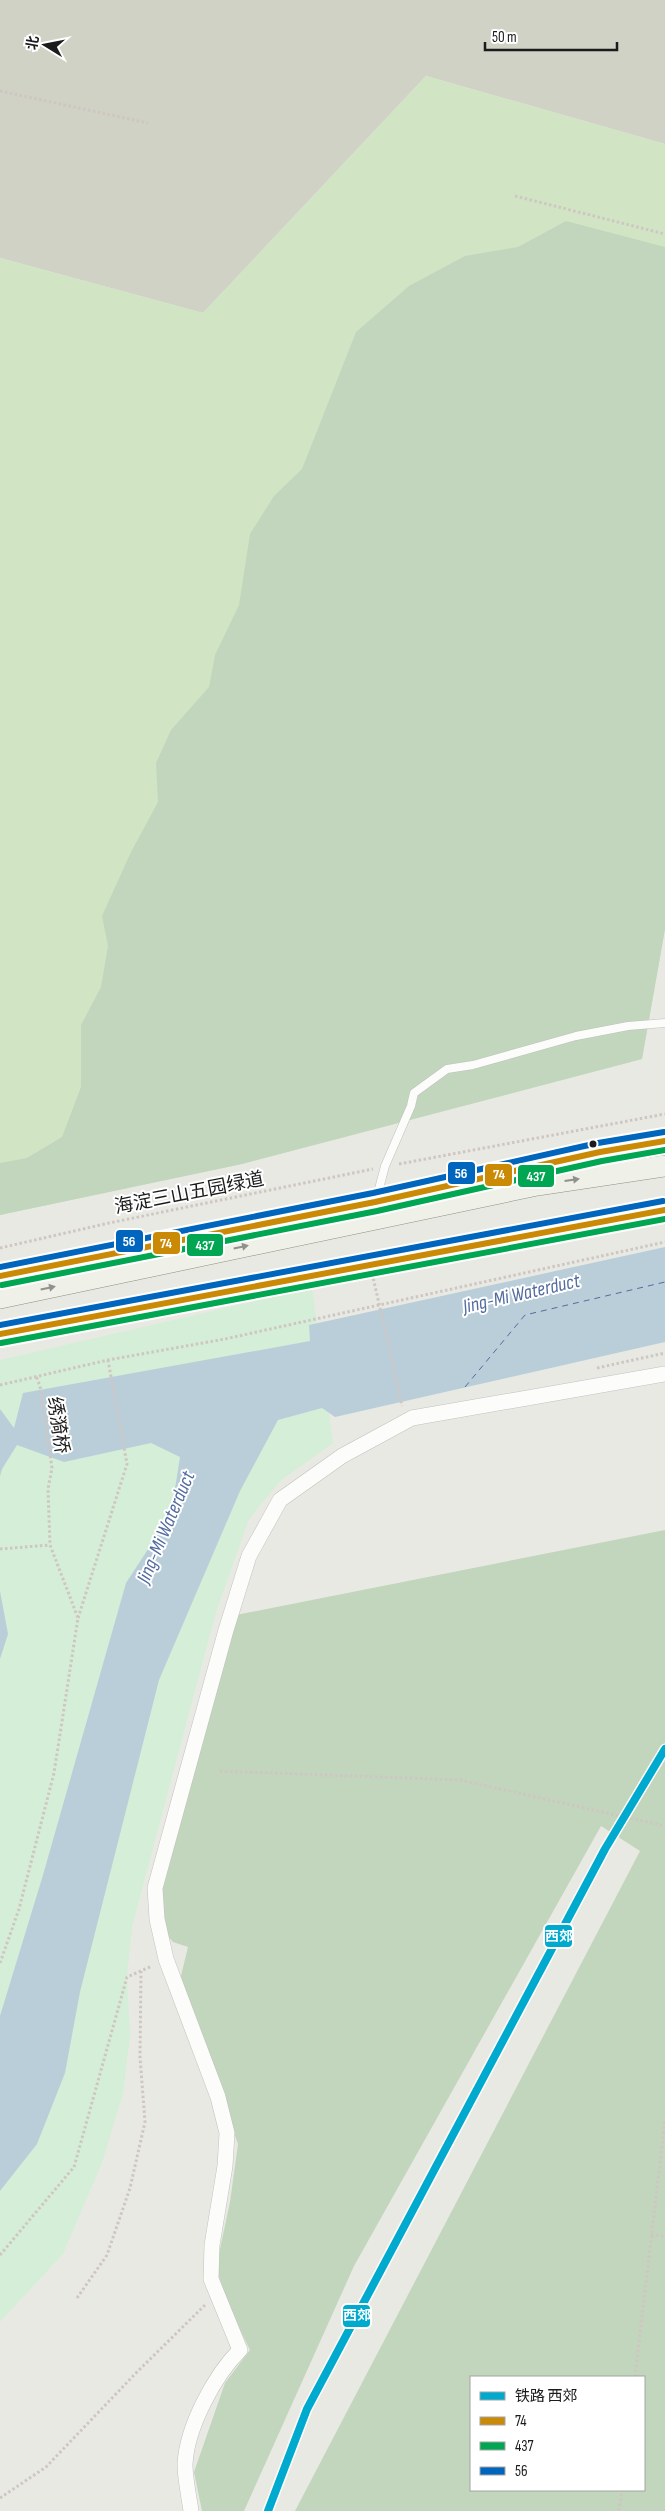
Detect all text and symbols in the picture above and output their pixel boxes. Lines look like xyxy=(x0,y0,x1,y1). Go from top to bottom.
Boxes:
north arrow xyxy=(20,20,70,70)
scale bar xyxy=(485,20,618,52)
text: 50 m xyxy=(492,28,517,47)
text: 北 xyxy=(23,34,42,51)
unlabelled marker xyxy=(588,1139,598,1149)
line badge: 56 xyxy=(447,1161,476,1185)
line badge: 74 xyxy=(484,1163,513,1187)
line badge: 437 xyxy=(517,1164,555,1188)
text: 56 xyxy=(455,1165,468,1182)
text: 74 xyxy=(493,1166,505,1183)
street label: 海淀三山五园绿道 xyxy=(112,1168,266,1219)
text: 437 xyxy=(527,1168,546,1185)
one-way arrow xyxy=(564,1175,580,1183)
line badge: 56 xyxy=(115,1229,144,1253)
line badge: 74 xyxy=(152,1231,181,1255)
text: 56 xyxy=(123,1233,136,1250)
line badge: 437 xyxy=(186,1233,224,1257)
text: 74 xyxy=(160,1235,172,1252)
text: 437 xyxy=(196,1237,215,1254)
one-way arrow xyxy=(233,1243,249,1251)
water label: Jing-Mi Waterduct xyxy=(459,1269,583,1319)
one-way arrow xyxy=(40,1284,55,1292)
street label: 绣漪桥 xyxy=(42,1395,73,1455)
water label: Jing-Mi Waterduct xyxy=(131,1467,201,1588)
line badge: 西郊 xyxy=(544,1924,573,1948)
text: 西郊 xyxy=(545,1928,573,1945)
line badge: 西郊 xyxy=(342,2304,371,2328)
text: 西郊 xyxy=(343,2307,371,2324)
legend xyxy=(470,2376,645,2491)
text: 铁路 西郊 xyxy=(515,2387,577,2406)
text: 74 xyxy=(515,2412,527,2431)
text: 437 xyxy=(515,2437,534,2456)
text: 56 xyxy=(515,2462,528,2481)

